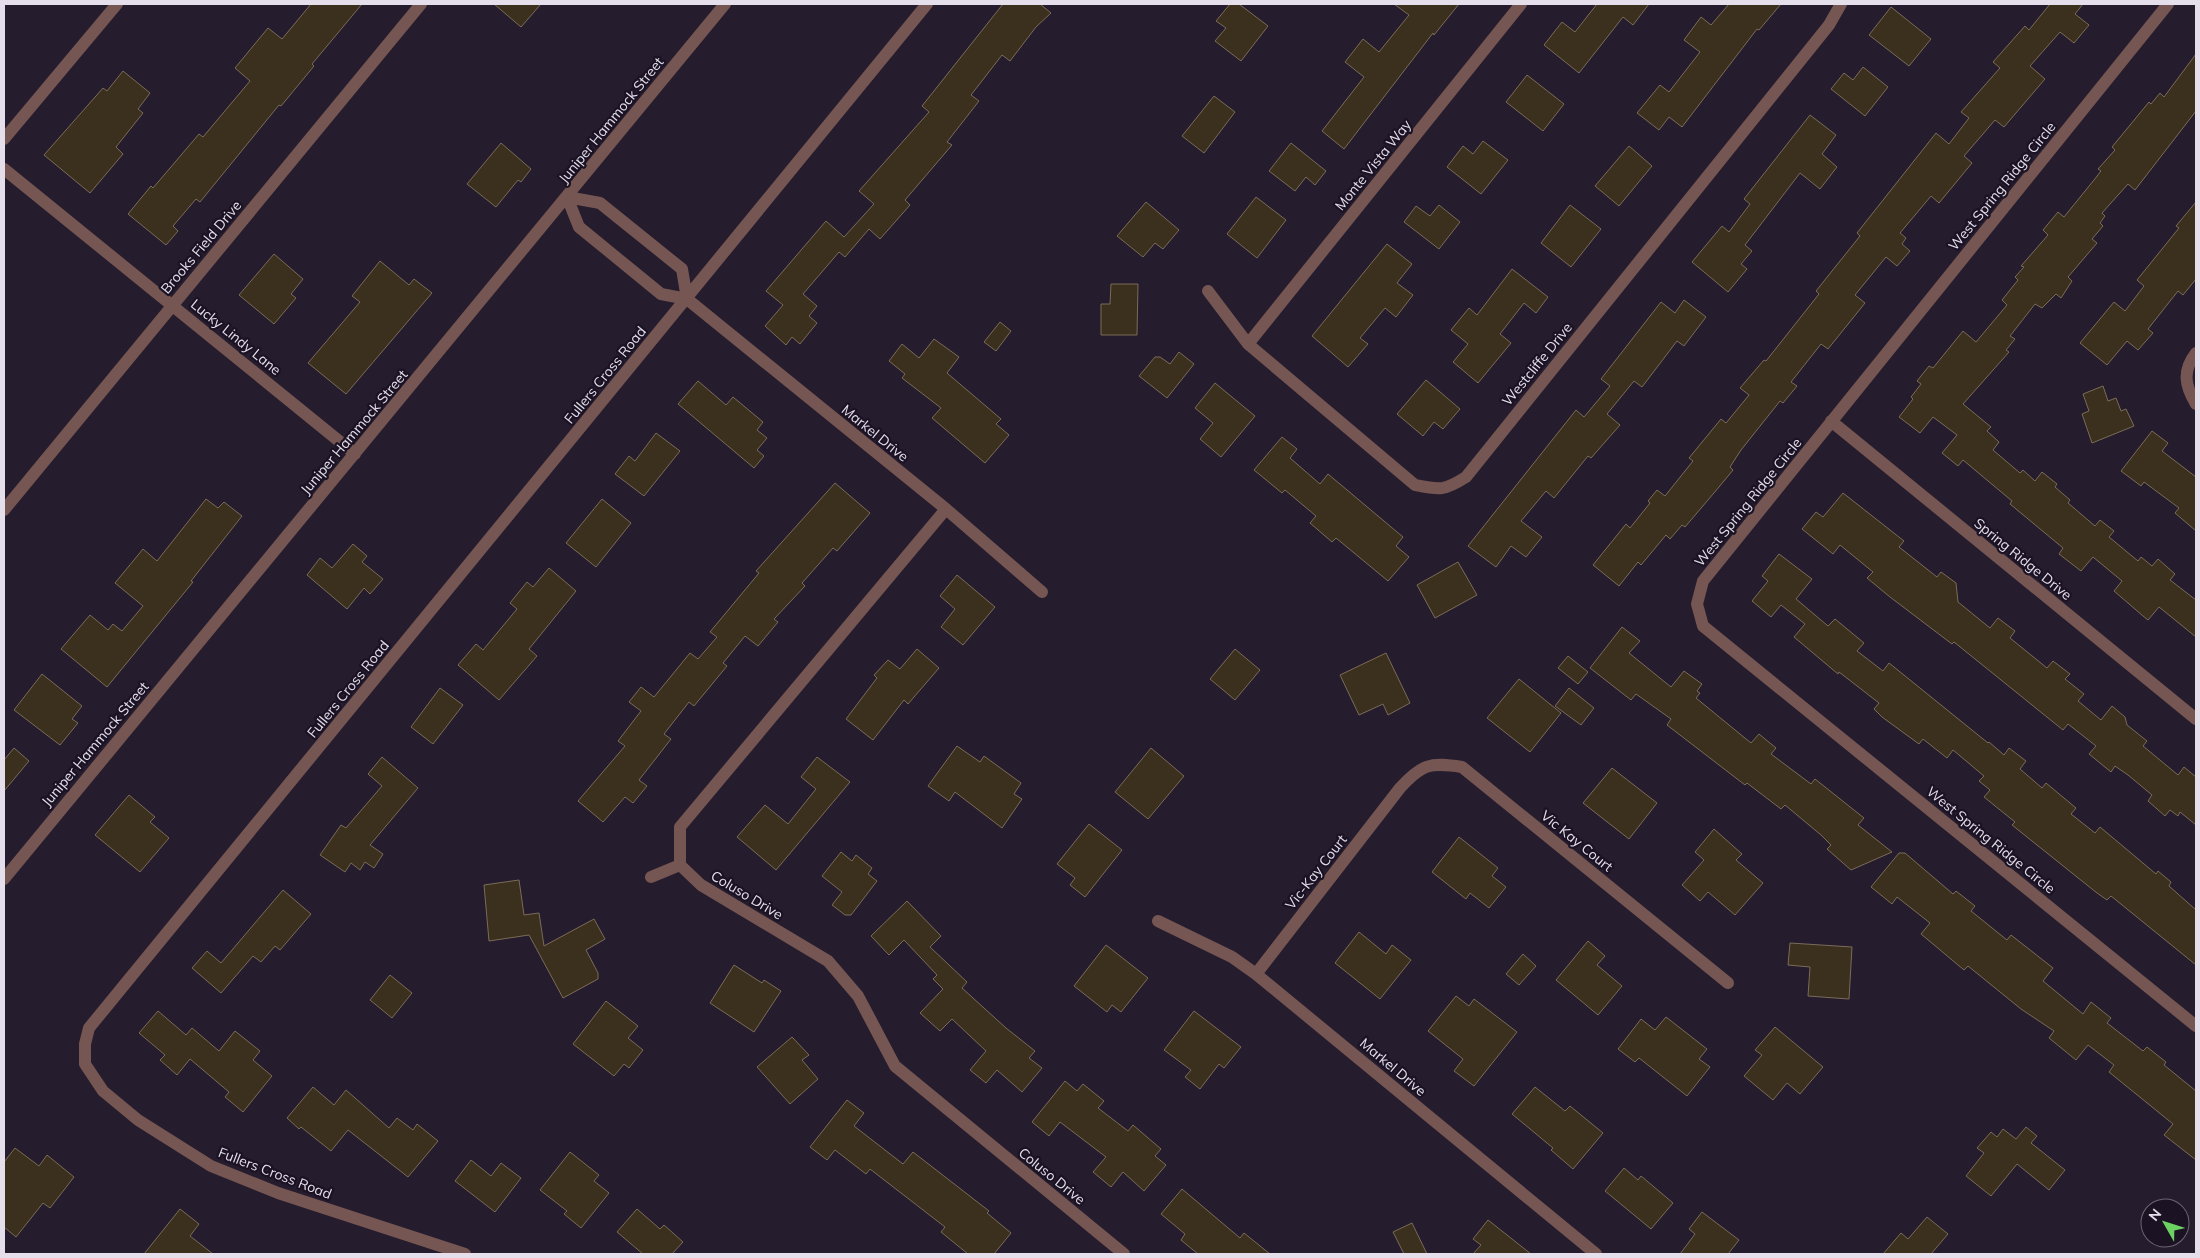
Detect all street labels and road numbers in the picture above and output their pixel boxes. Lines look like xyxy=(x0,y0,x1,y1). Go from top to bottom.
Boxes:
street label: Juniper Hammock Street xyxy=(555,53,668,187)
street label: Monte Vista Way xyxy=(1331,115,1416,214)
street label: West Spring Ridge Circle xyxy=(1944,118,2060,254)
street label: Brooks Field Drive xyxy=(157,197,245,297)
street label: Lucky Lindy Lane xyxy=(187,295,285,379)
street label: Westcliffe Drive xyxy=(1498,319,1576,409)
street label: Fullers Cross Road xyxy=(560,323,650,427)
street label: Juniper Hammock Street xyxy=(297,366,411,498)
street label: Markel Drive xyxy=(838,401,912,465)
street label: West Spring Ridge Circle xyxy=(1690,434,1806,570)
street label: Spring Ridge Drive xyxy=(1970,514,2076,604)
street label: Fullers Cross Road xyxy=(303,637,393,741)
street label: Juniper Hammock Street xyxy=(38,678,152,810)
street label: West Spring Ridge Circle xyxy=(1923,782,2059,898)
street label: Vic Kay Court xyxy=(1537,806,1617,876)
street label: Vic-Kay Court xyxy=(1281,831,1351,913)
street label: Coluso Drive xyxy=(708,866,786,924)
street label: Markel Drive xyxy=(1356,1034,1430,1100)
street label: Fullers Cross Road xyxy=(216,1143,334,1203)
street label: Coluso Drive xyxy=(1015,1144,1089,1208)

